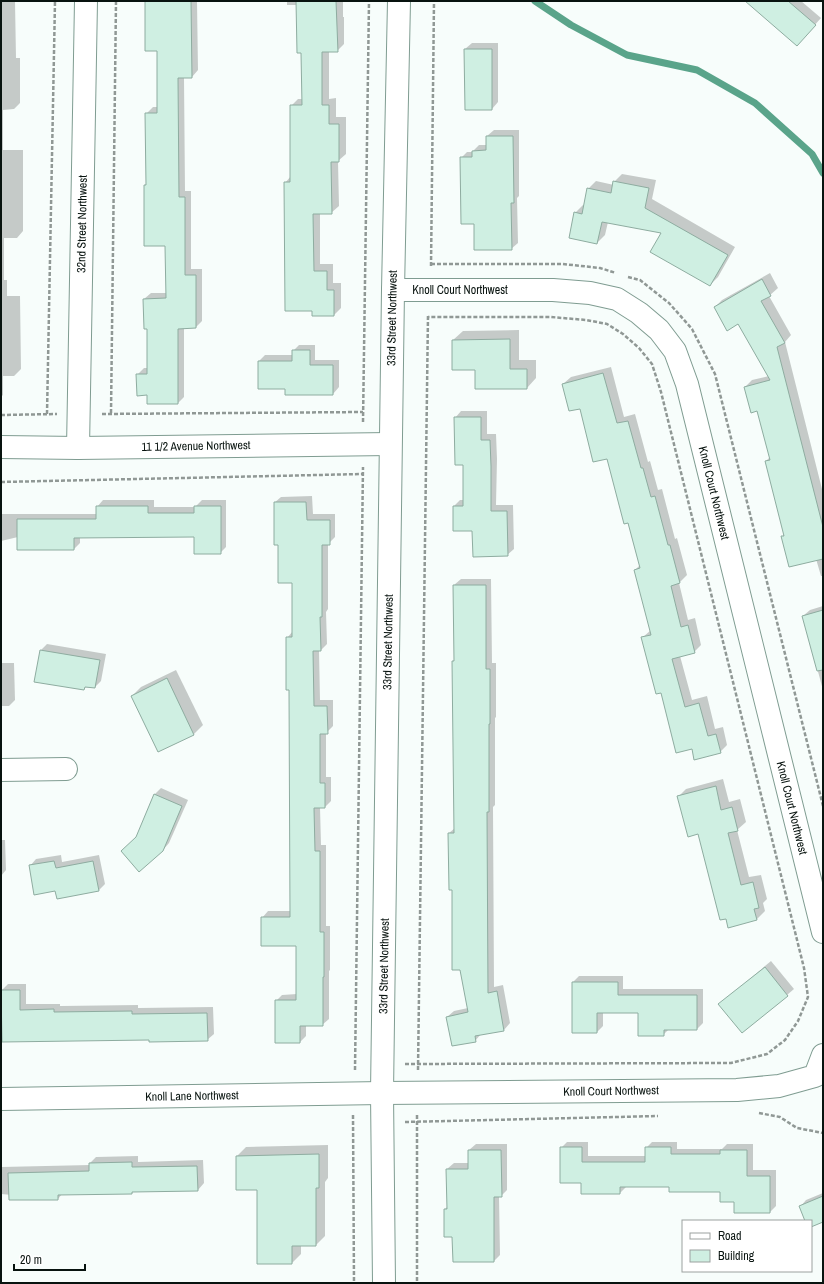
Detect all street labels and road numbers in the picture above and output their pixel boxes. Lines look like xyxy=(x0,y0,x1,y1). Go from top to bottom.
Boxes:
street label: 32nd Street Northwest xyxy=(73,175,91,273)
street label: 33rd Street Northwest xyxy=(383,270,401,366)
street label: Knoll Court Northwest xyxy=(412,282,508,298)
street label: 11 1/2 Avenue Northwest xyxy=(141,437,251,455)
street label: Knoll Court Northwest xyxy=(695,445,733,542)
street label: 33rd Street Northwest xyxy=(379,594,397,690)
street label: Knoll Court Northwest xyxy=(773,760,811,857)
street label: 33rd Street Northwest xyxy=(375,918,393,1014)
street label: Knoll Court Northwest xyxy=(563,1082,659,1100)
street label: Knoll Lane Northwest xyxy=(145,1087,239,1105)

